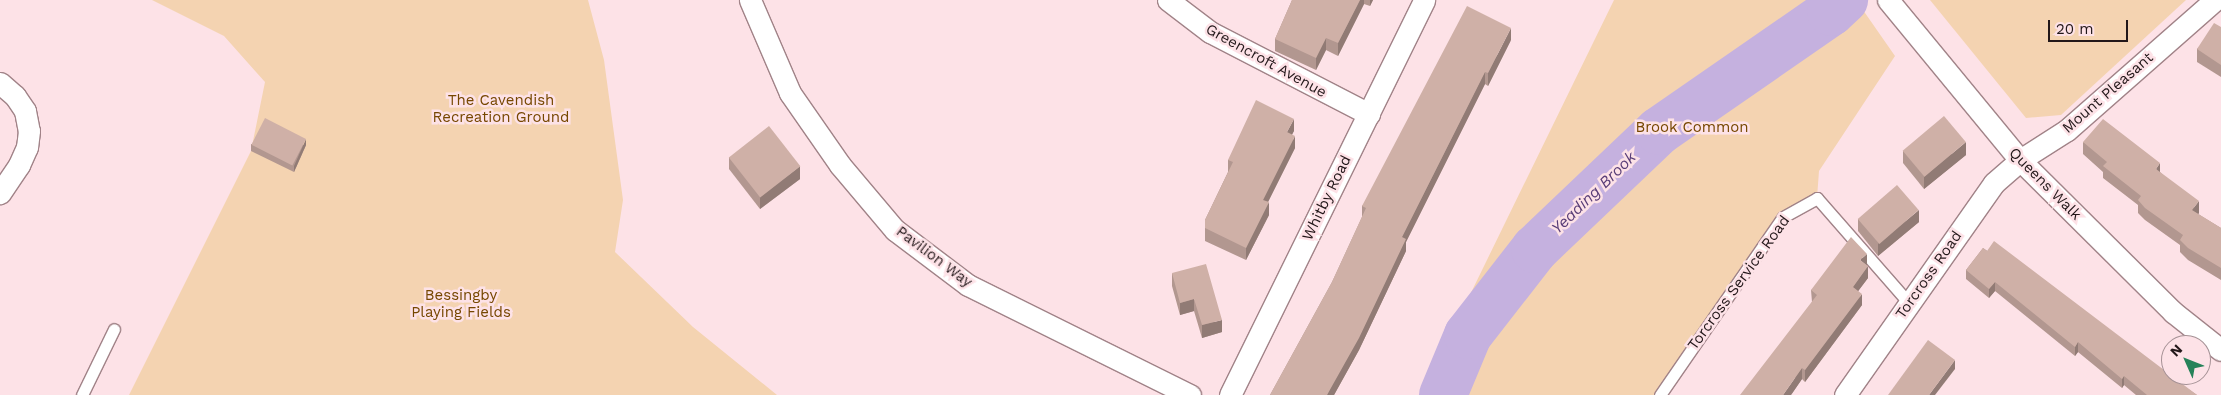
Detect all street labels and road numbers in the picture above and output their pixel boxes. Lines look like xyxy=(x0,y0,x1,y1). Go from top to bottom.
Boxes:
street label: Greencroft Avenue xyxy=(1202,20,1330,102)
street label: Mount Pleasant xyxy=(2059,49,2157,137)
street label: Queens Walk xyxy=(2005,144,2085,224)
street label: Whitby Road xyxy=(1299,152,1355,244)
street label: Torcross Service Road xyxy=(1684,212,1794,354)
street label: Pavilion Way xyxy=(892,223,976,291)
street label: Torcross Road xyxy=(1892,228,1966,322)

